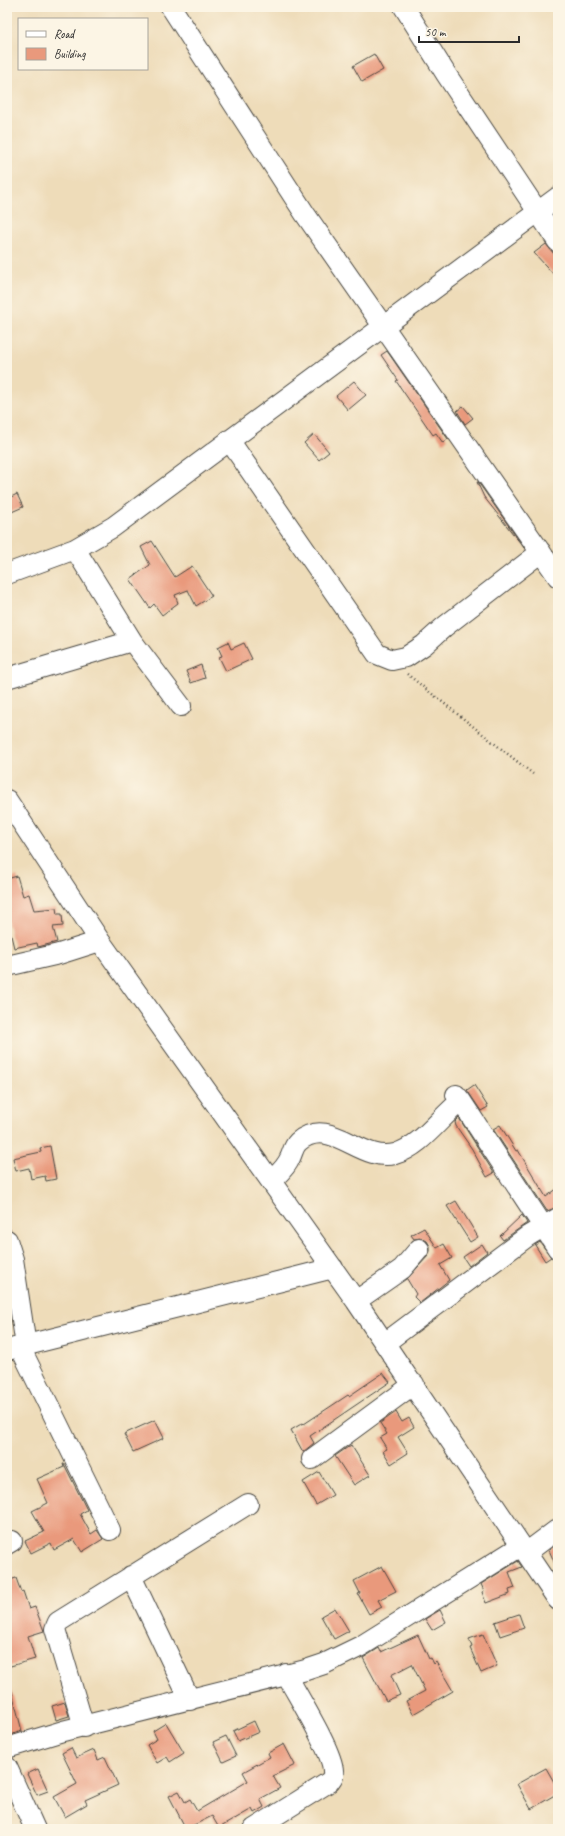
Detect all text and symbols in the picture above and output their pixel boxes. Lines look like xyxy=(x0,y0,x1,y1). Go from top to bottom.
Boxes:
legend xyxy=(18,18,148,70)
scale bar xyxy=(419,18,519,44)
text: 50 m xyxy=(425,24,447,40)
text: Road xyxy=(54,26,76,42)
text: Building xyxy=(54,46,86,62)

